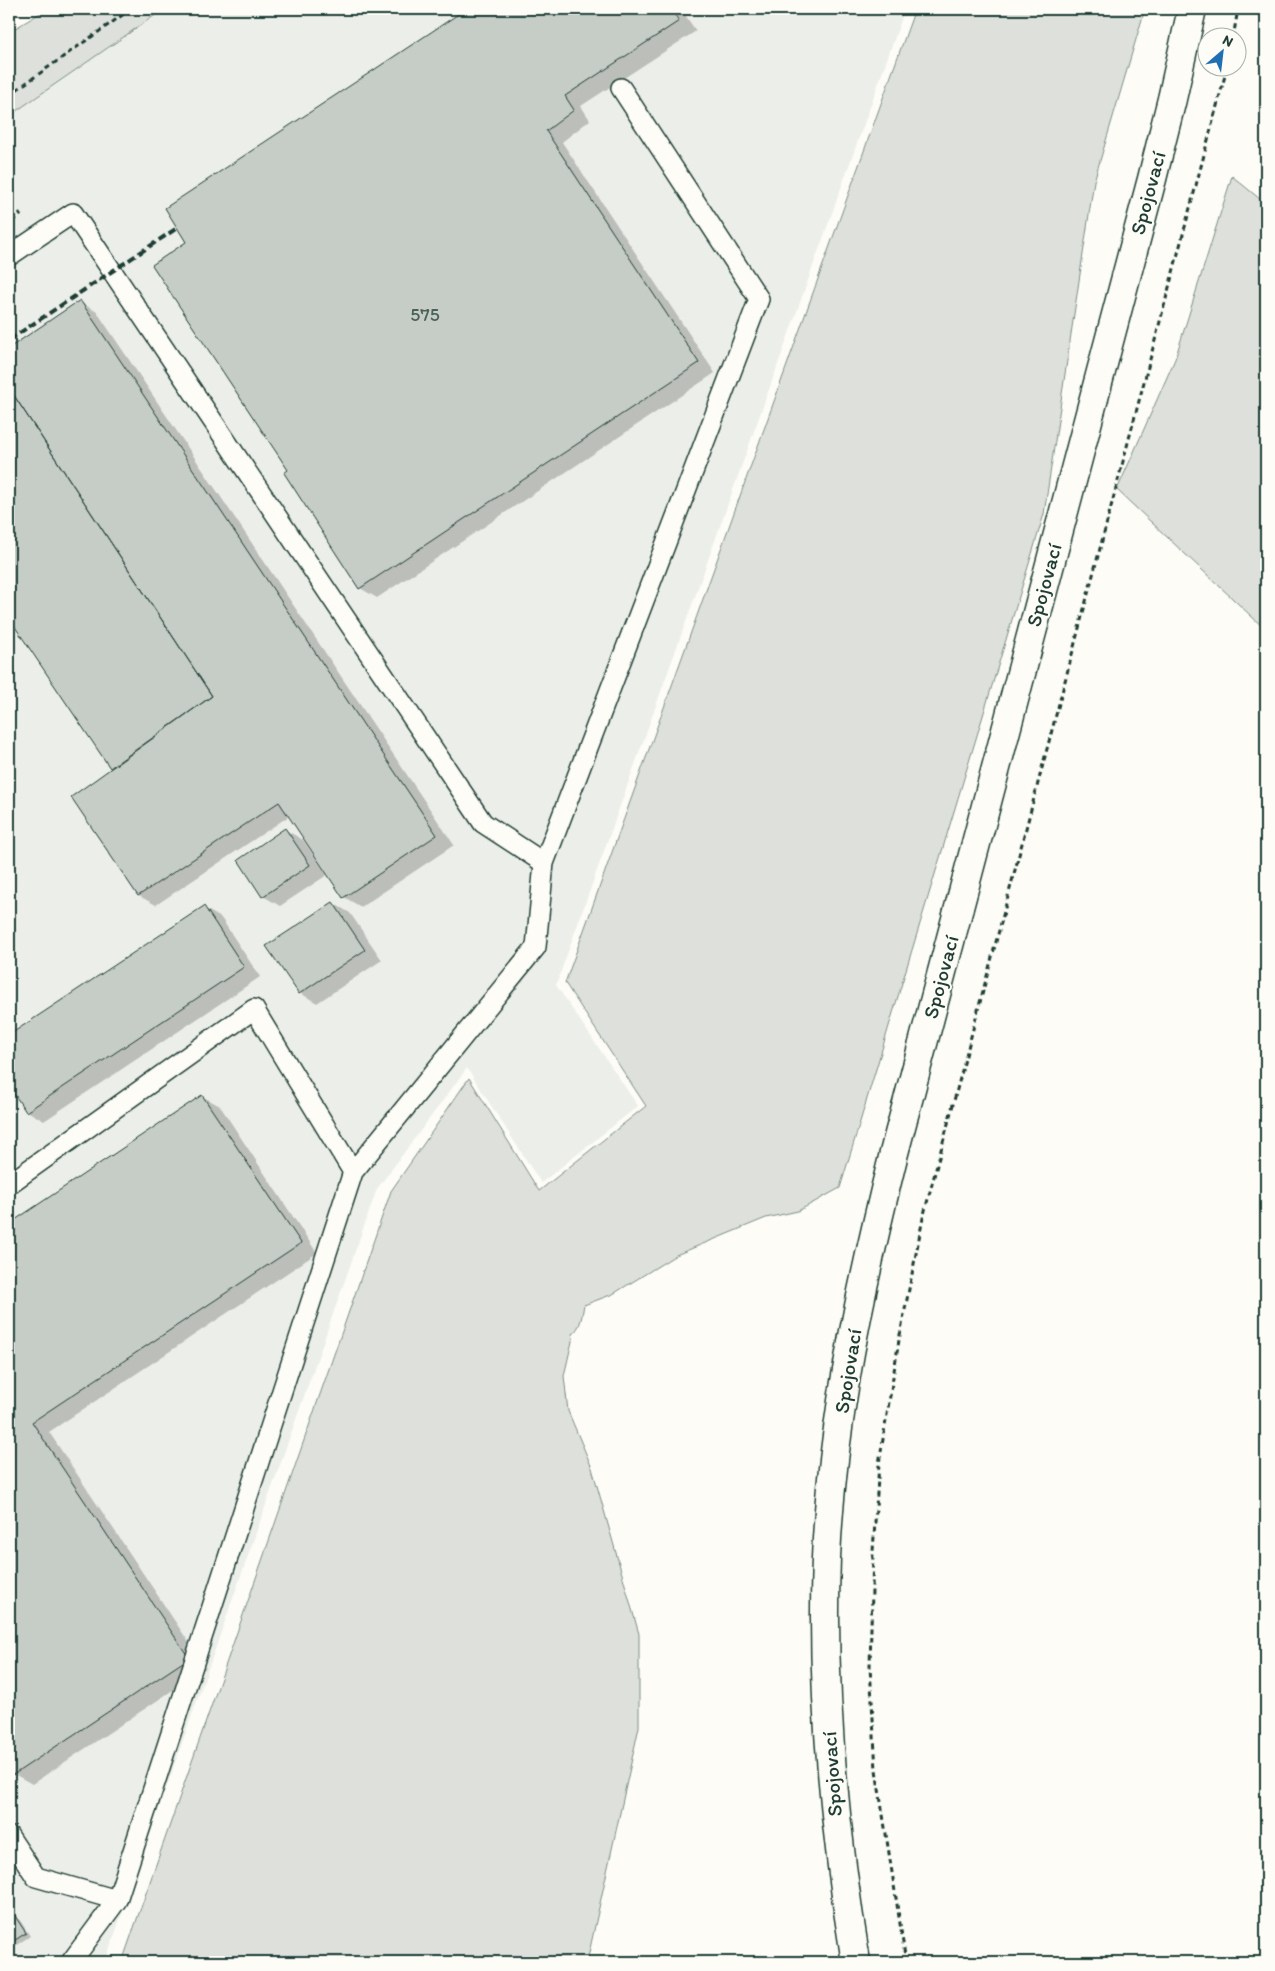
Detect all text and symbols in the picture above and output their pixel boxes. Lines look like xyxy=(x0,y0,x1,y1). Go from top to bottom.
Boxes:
north arrow xyxy=(1198,28,1248,78)
text: N xyxy=(1220,31,1236,51)
street label: Spojovací xyxy=(1124,148,1171,237)
house number: 575 xyxy=(410,303,440,326)
street label: Spojovací xyxy=(1020,540,1067,629)
street label: Spojovací xyxy=(917,932,964,1021)
street label: Spojovací xyxy=(828,1326,867,1415)
street label: Spojovací xyxy=(816,1730,847,1817)

